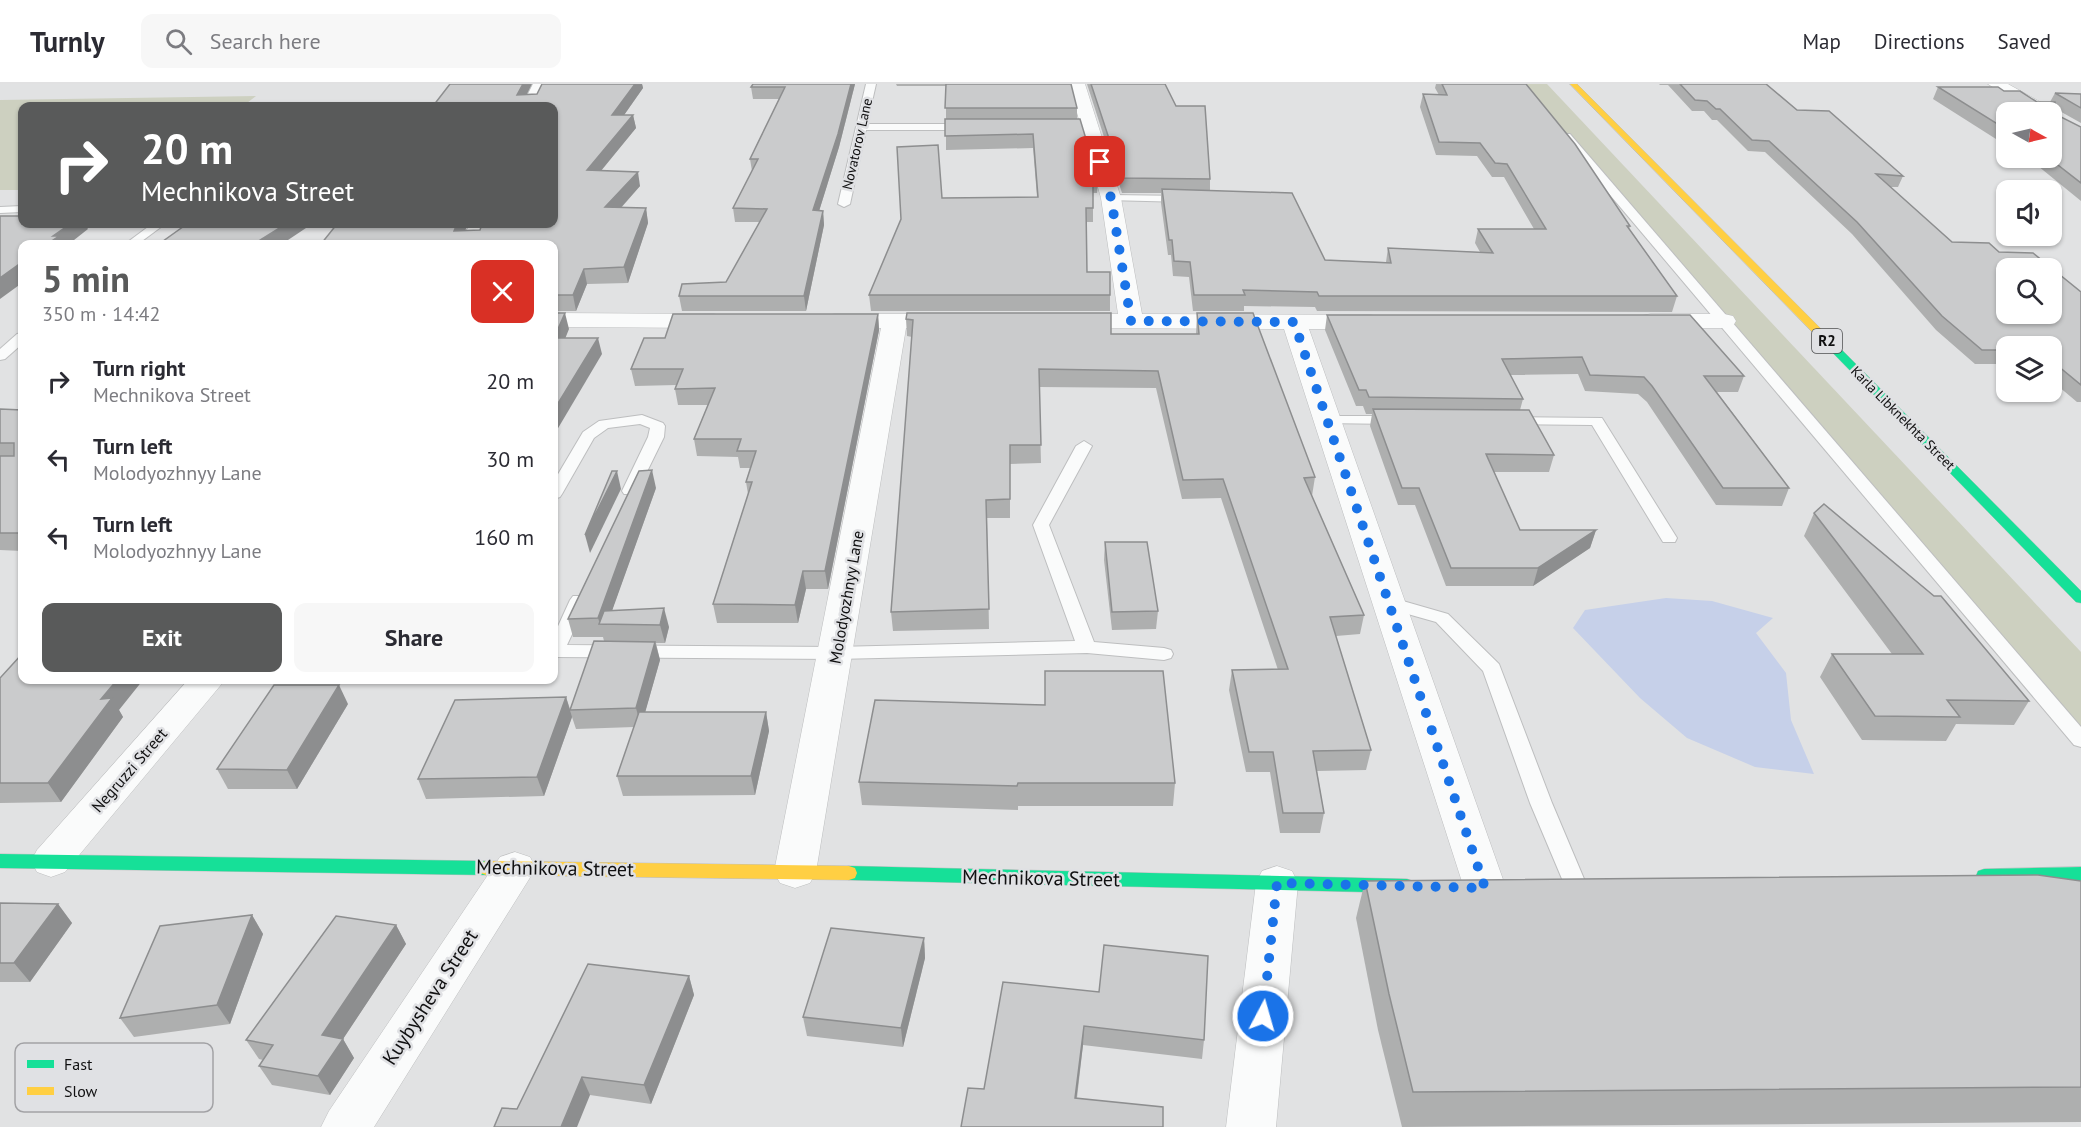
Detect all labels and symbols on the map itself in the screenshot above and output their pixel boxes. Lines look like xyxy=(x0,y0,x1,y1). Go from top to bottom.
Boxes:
street label: Novatorov Lane xyxy=(838,97,876,191)
north arrow xyxy=(1996,102,2062,168)
pin xyxy=(1074,136,1125,187)
road number: R2 xyxy=(1812,329,1842,353)
street label: Karla Libknekhta Street xyxy=(1847,362,1959,474)
street label: Molodyozhnyy Lane xyxy=(824,529,868,665)
street label: Negruzzi Street xyxy=(87,723,171,816)
street label: Mechnikova Street xyxy=(476,854,634,882)
street label: Mechnikova Street xyxy=(962,864,1120,892)
street label: Kuybysheva Street xyxy=(376,924,484,1070)
position arrow xyxy=(1231,984,1295,1048)
legend xyxy=(15,1043,213,1112)
text: Fast xyxy=(64,1054,93,1074)
text: Slow xyxy=(64,1081,98,1101)

